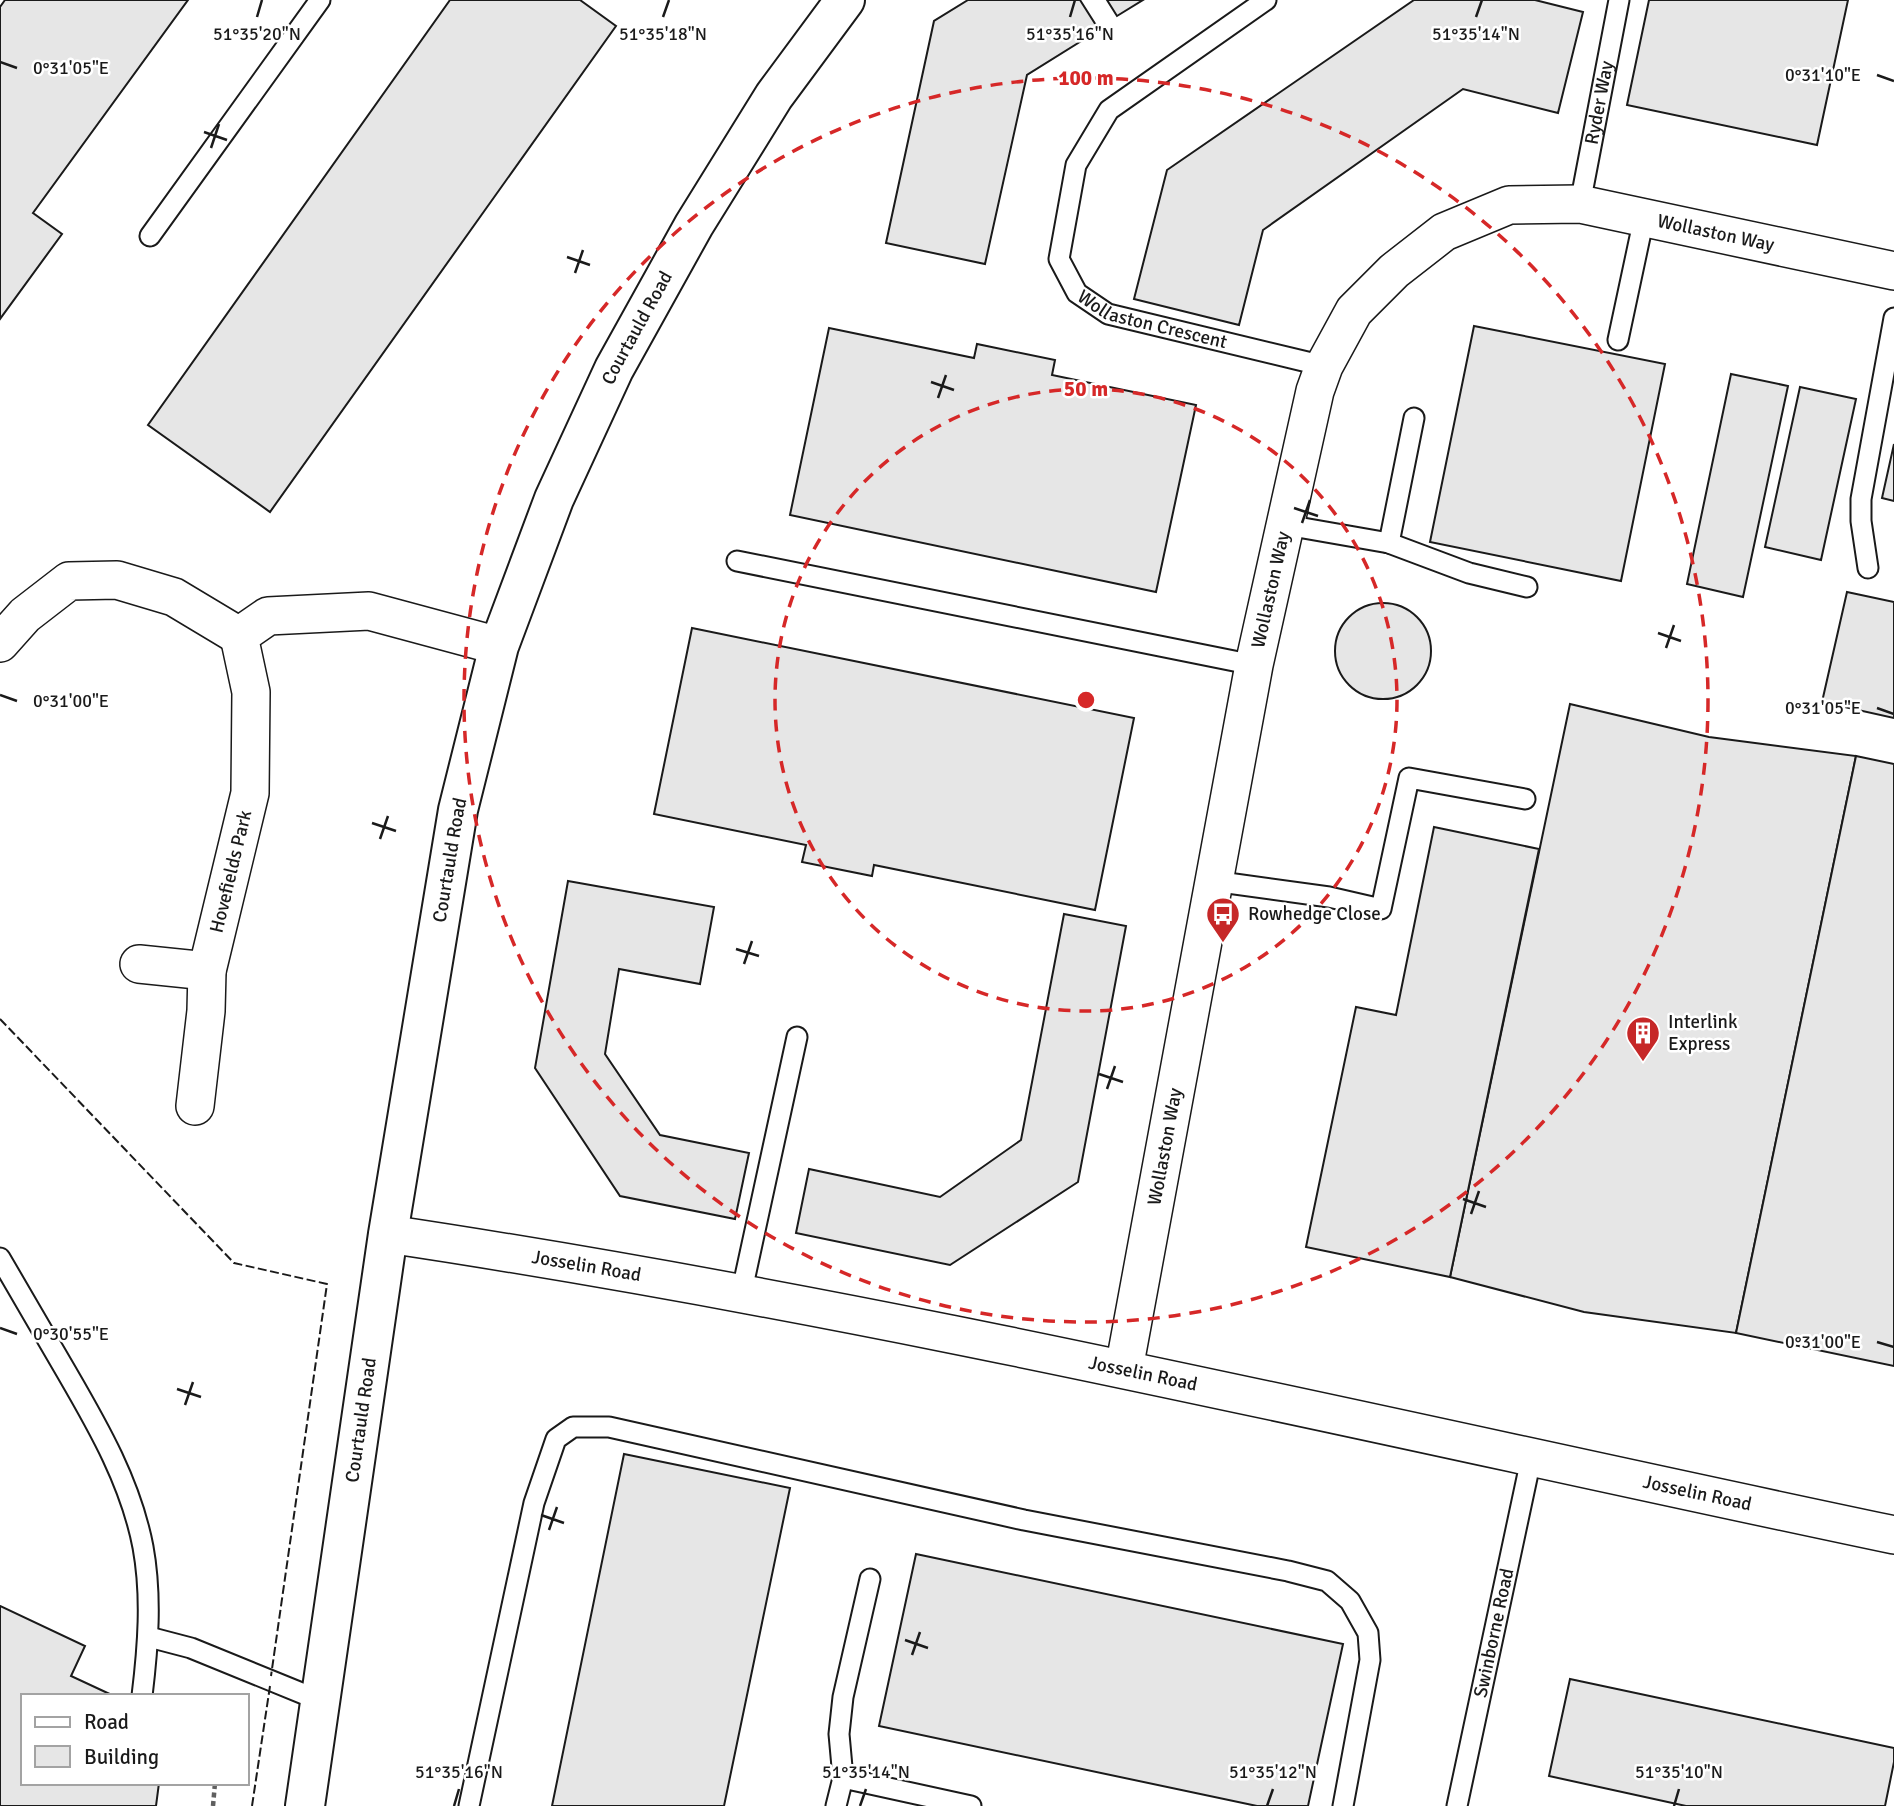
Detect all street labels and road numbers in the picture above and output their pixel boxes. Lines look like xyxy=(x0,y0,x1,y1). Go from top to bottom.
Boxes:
street label: Ryder Way xyxy=(1580,59,1619,147)
street label: Wollaston Way xyxy=(1655,209,1777,257)
street label: Courtauld Road xyxy=(596,267,678,389)
street label: Wollaston Crescent xyxy=(1073,285,1230,354)
street label: Wollaston Way xyxy=(1246,529,1295,650)
street label: Courtauld Road xyxy=(428,795,473,924)
street label: Hovefields Park xyxy=(205,807,258,935)
street label: Wollaston Way xyxy=(1142,1086,1188,1207)
street label: Josselin Road xyxy=(530,1245,643,1287)
street label: Josselin Road xyxy=(1087,1351,1200,1397)
street label: Courtauld Road xyxy=(340,1356,382,1484)
street label: Josselin Road xyxy=(1641,1470,1754,1516)
street label: Swinborne Road xyxy=(1468,1566,1519,1700)

